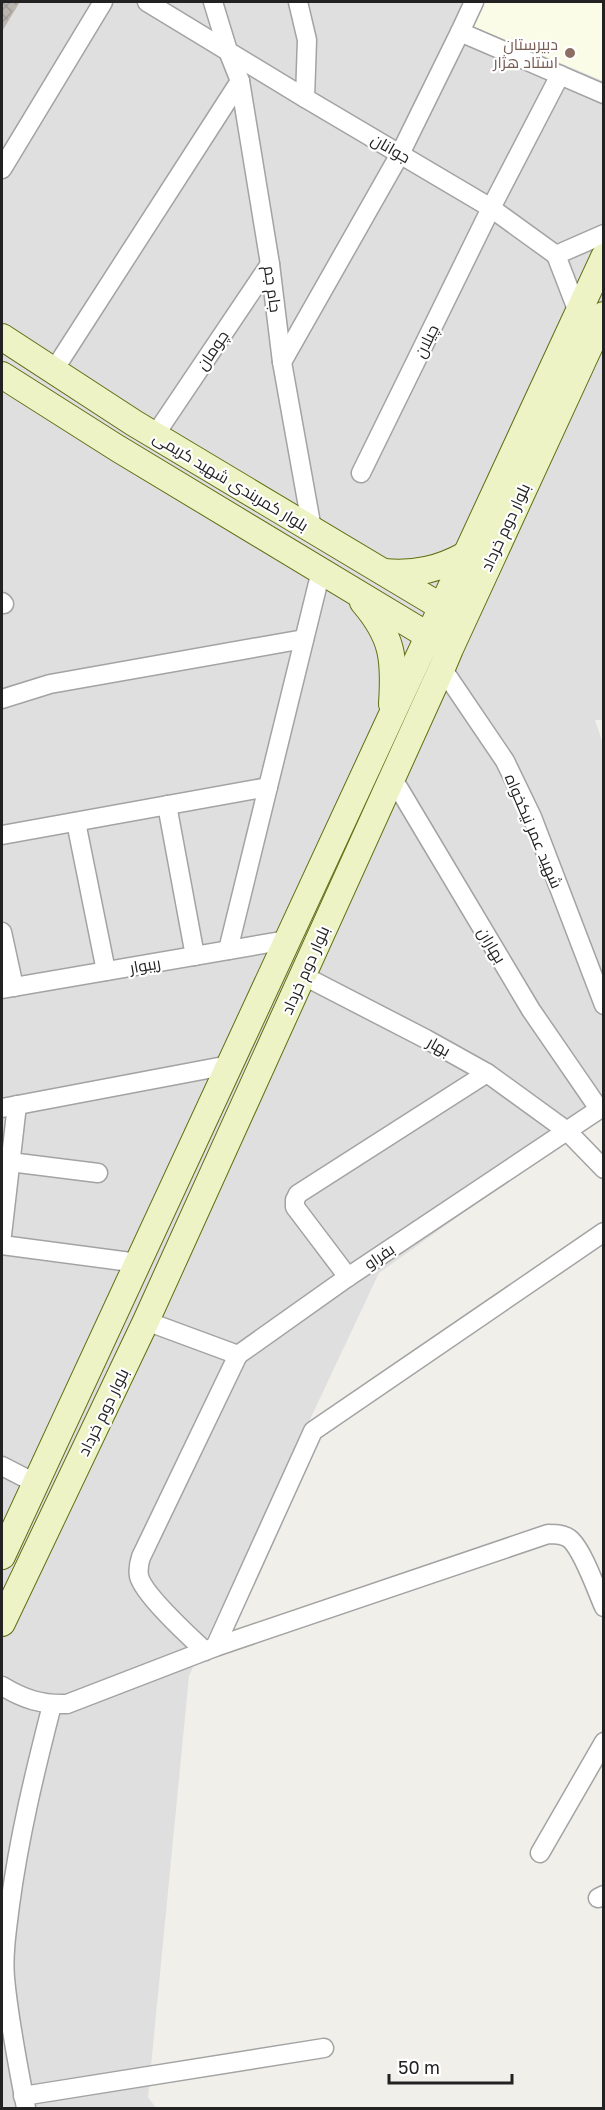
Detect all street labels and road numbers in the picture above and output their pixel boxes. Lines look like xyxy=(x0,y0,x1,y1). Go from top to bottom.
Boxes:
street label: جوانان xyxy=(367,129,414,168)
street label: جام جم xyxy=(258,264,286,314)
street label: چیلان xyxy=(409,321,444,362)
street label: چومان xyxy=(191,326,234,375)
street label: بلوار کمربندی شهید کریمی xyxy=(149,427,312,536)
street label: بلوار دوم خرداد xyxy=(476,480,536,575)
street label: شهید عمر نیکخواه xyxy=(500,771,567,892)
street label: بلوار دوم خرداد xyxy=(277,923,335,1018)
street label: بهاران xyxy=(473,923,511,967)
street label: ریبوار xyxy=(127,952,162,978)
street label: بهار xyxy=(422,1031,454,1061)
street label: بفراو xyxy=(360,1239,398,1273)
street label: بلوار دوم خرداد xyxy=(73,1365,135,1460)

